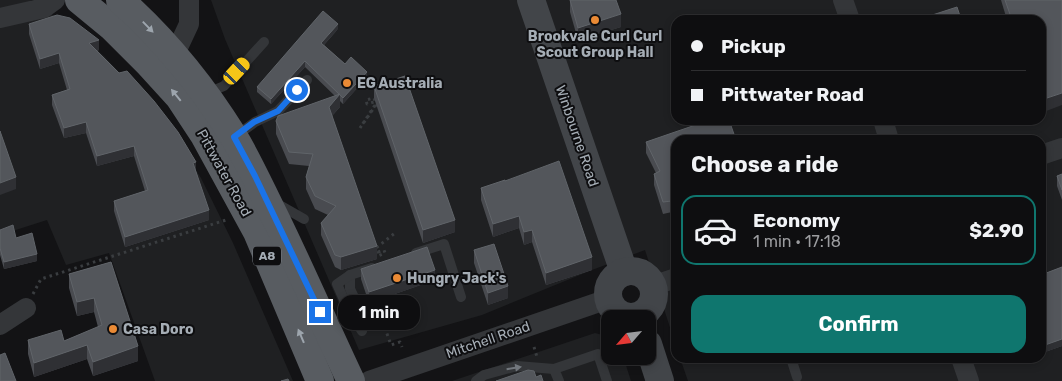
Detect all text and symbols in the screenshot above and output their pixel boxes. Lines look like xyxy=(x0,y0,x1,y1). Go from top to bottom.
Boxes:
marker: Brookvale Curl Curl Scout Group Hall xyxy=(589,14,601,26)
one-way arrow xyxy=(142,21,154,33)
place label: Brookvale Curl Curl Scout Group Hall xyxy=(528,28,662,61)
text: Pickup xyxy=(721,35,786,58)
car xyxy=(221,55,252,87)
place label: EG Australia xyxy=(357,75,443,92)
marker: EG Australia xyxy=(341,77,353,89)
route start xyxy=(286,79,308,101)
street label: Winbourne Road xyxy=(552,83,602,189)
text: Pittwater Road xyxy=(721,83,864,106)
one-way arrow xyxy=(171,89,182,102)
street label: Pittwater Road xyxy=(193,126,255,220)
text: Choose a ride xyxy=(691,151,838,178)
icon: car xyxy=(693,208,738,253)
text: Economy xyxy=(753,209,840,232)
text: $2.90 xyxy=(969,219,1024,242)
text: 1 min · 17:18 xyxy=(753,232,841,251)
road number: A8 xyxy=(253,247,281,266)
place label: Hungry Jack's xyxy=(407,270,507,287)
marker: Hungry Jack's xyxy=(391,272,403,284)
callout: 1 min xyxy=(338,294,420,330)
button: Confirm xyxy=(691,295,1026,353)
route end xyxy=(309,301,331,323)
text: 1 min xyxy=(359,303,399,322)
north arrow xyxy=(601,310,656,365)
map controls xyxy=(601,310,656,365)
street label: Mitchell Road xyxy=(444,318,532,362)
place label: Casa Doro xyxy=(123,321,194,338)
marker: Casa Doro xyxy=(107,323,119,335)
one-way arrow xyxy=(297,329,305,343)
one-way arrow xyxy=(506,364,522,372)

